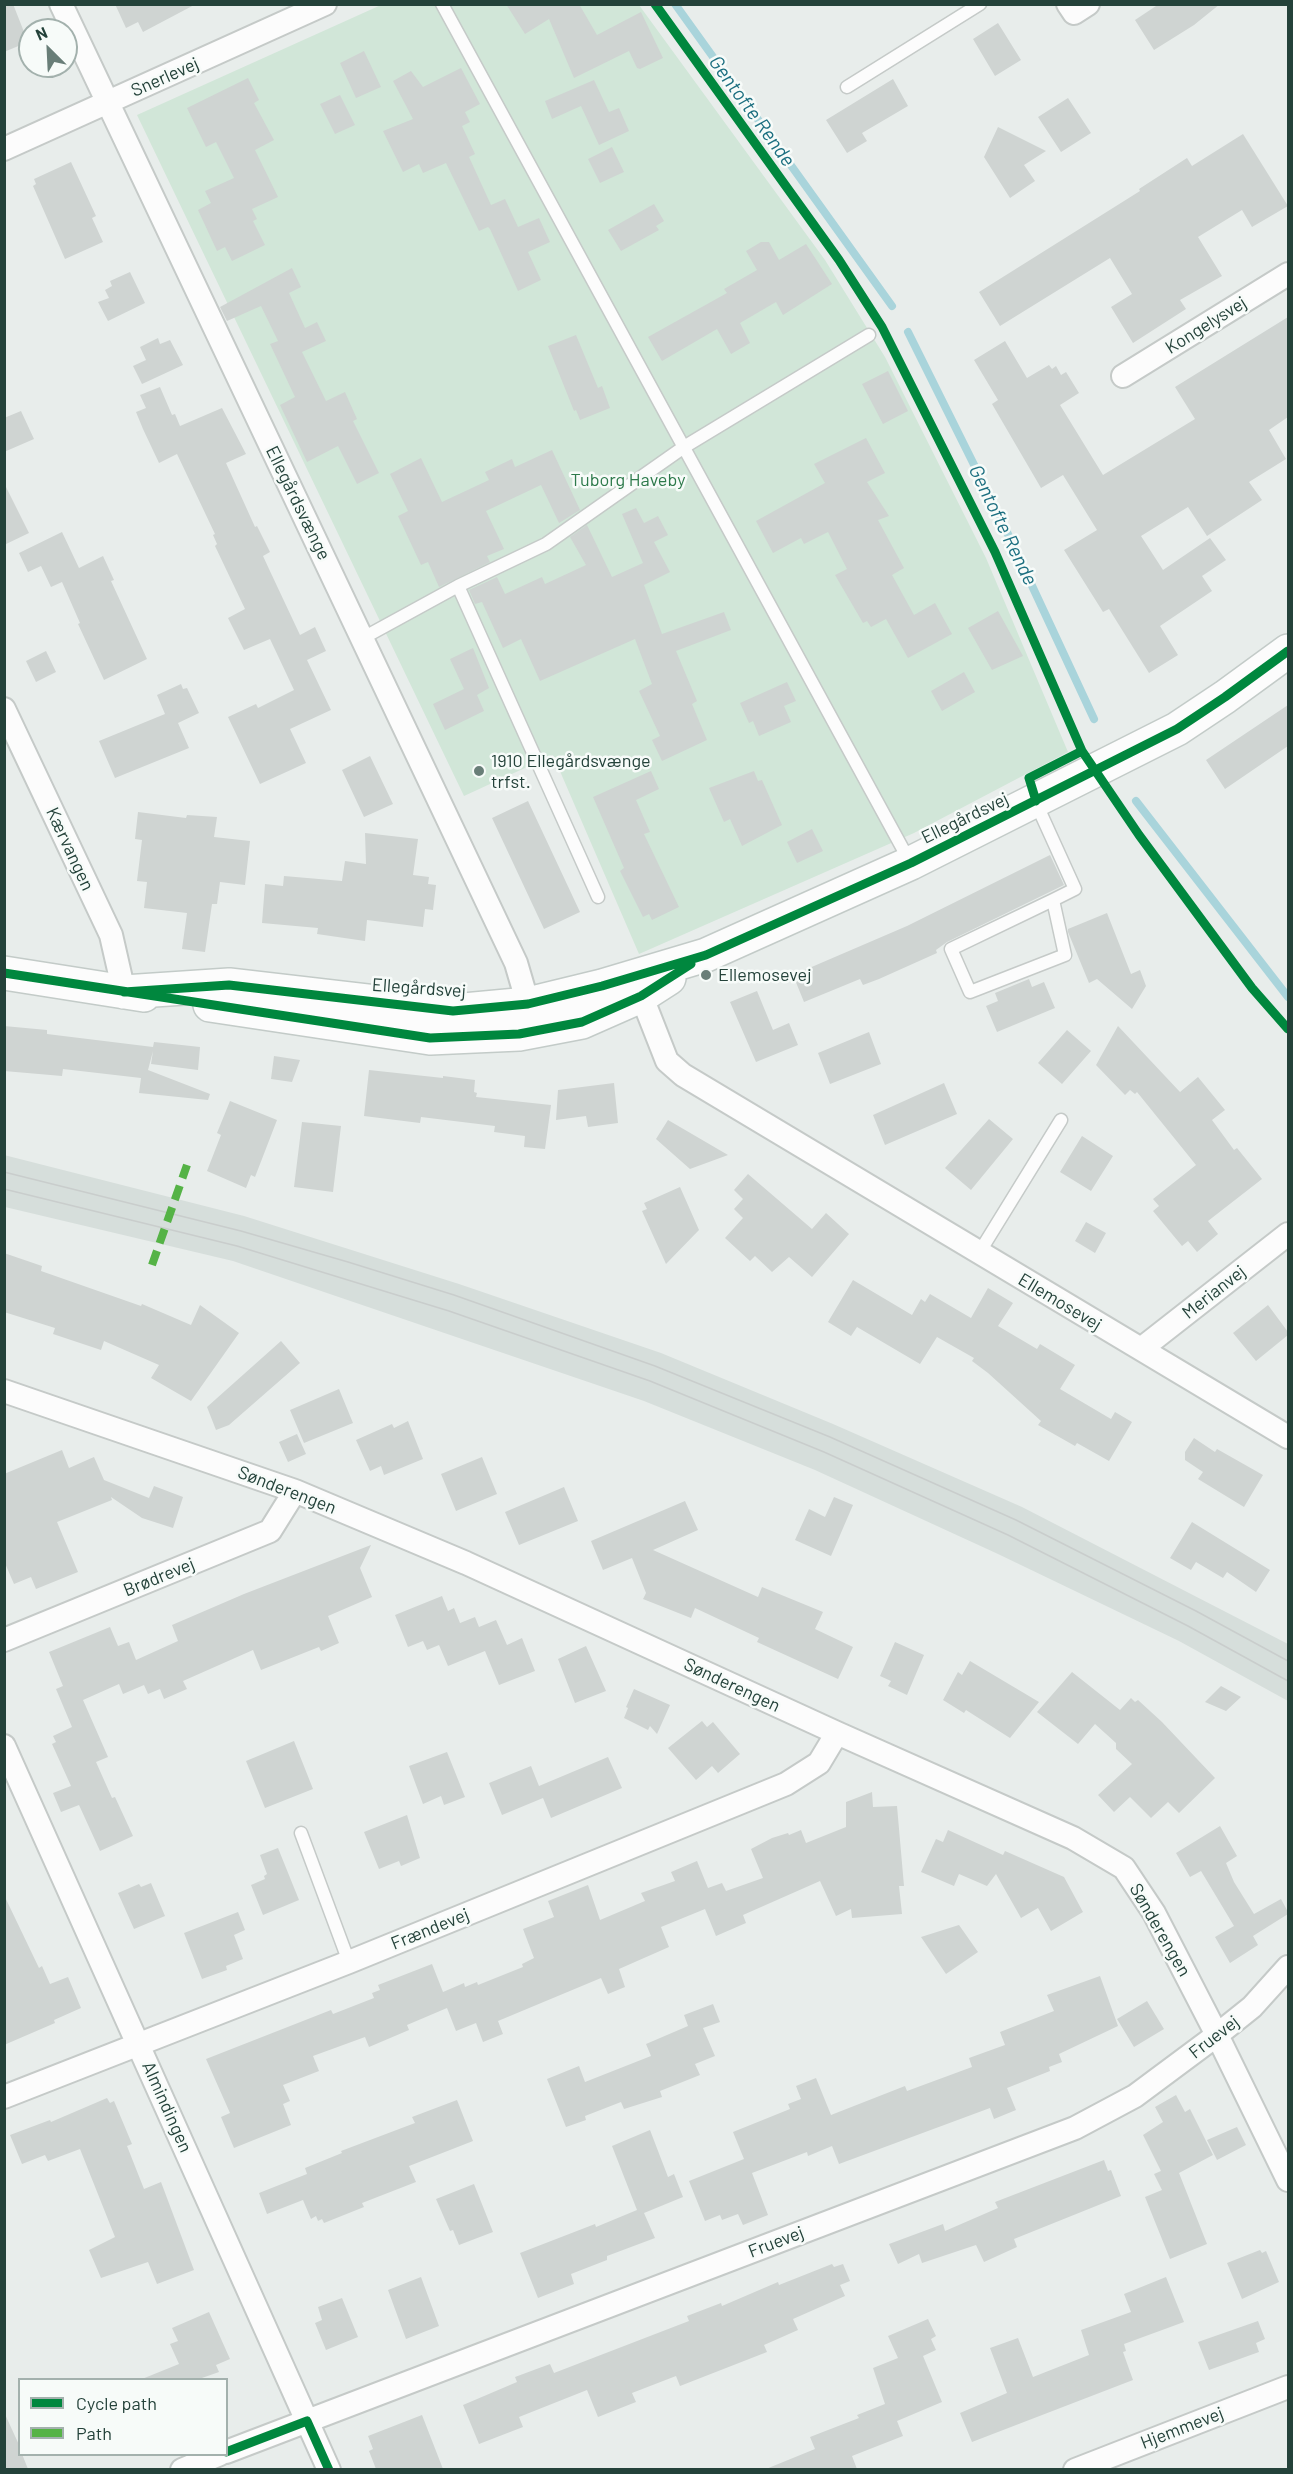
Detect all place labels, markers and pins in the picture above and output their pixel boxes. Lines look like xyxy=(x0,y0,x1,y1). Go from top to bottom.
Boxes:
place label: 1910 Ellegårdsvænge trfst. xyxy=(491,750,651,792)
marker: 1910 Ellegårdsvænge trfst. xyxy=(472,764,486,778)
place label: Ellemosevej xyxy=(718,964,812,986)
marker: Ellemosevej xyxy=(699,968,713,982)

